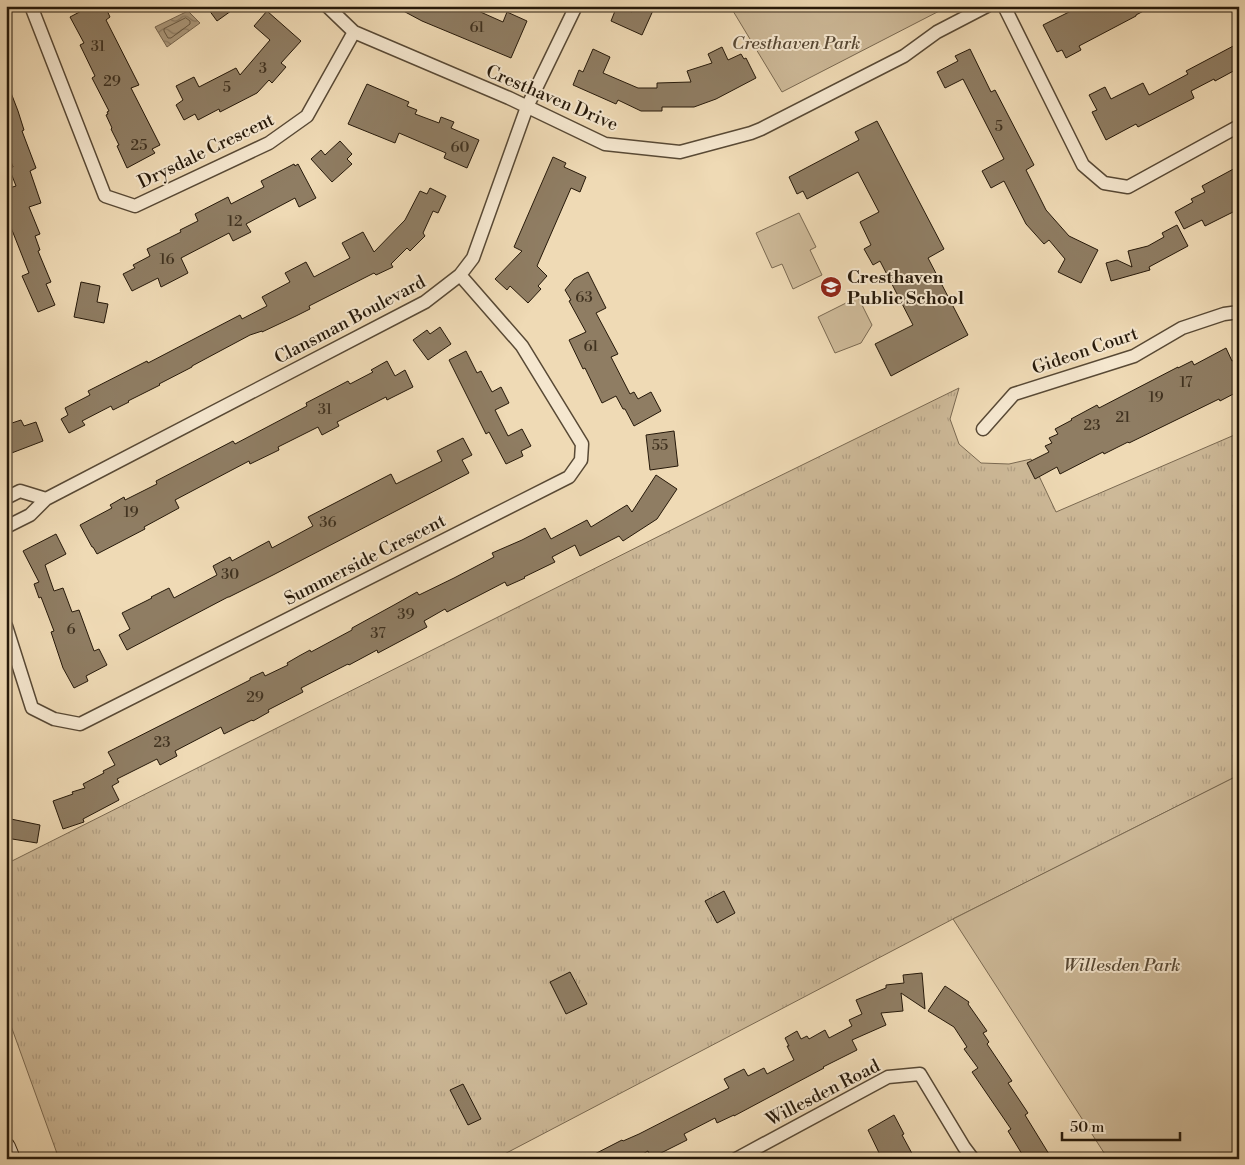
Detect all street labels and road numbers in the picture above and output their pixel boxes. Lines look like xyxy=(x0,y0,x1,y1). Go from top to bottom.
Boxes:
street label: Cresthaven Drive xyxy=(482,60,622,136)
street label: Drysdale Crescent xyxy=(134,108,278,194)
street label: Clansman Boulevard xyxy=(270,270,430,370)
street label: Gideon Court xyxy=(1029,322,1142,380)
street label: Summerside Crescent xyxy=(280,509,450,611)
street label: Willesden Road xyxy=(761,1054,884,1132)

